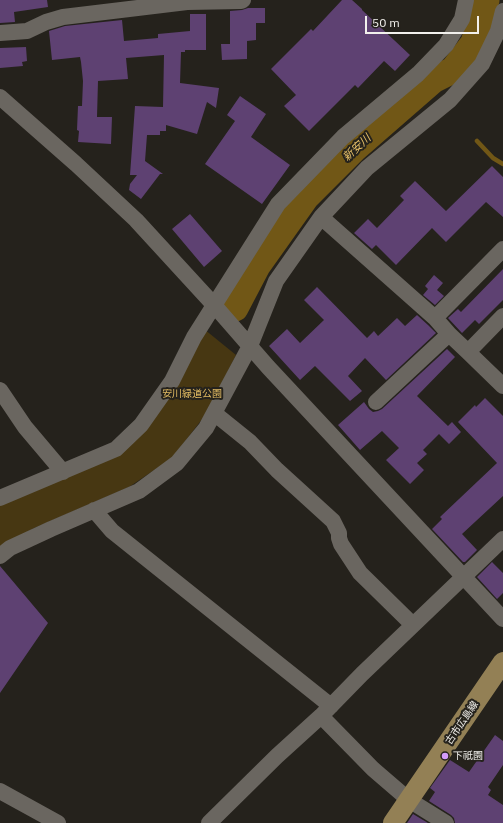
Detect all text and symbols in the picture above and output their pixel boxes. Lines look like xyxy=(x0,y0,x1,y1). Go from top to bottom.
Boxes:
scale bar xyxy=(367,8,481,34)
text: 50 m xyxy=(372,15,400,30)
water label: 新安川 xyxy=(340,132,374,164)
park label: 安川緑道公園 xyxy=(162,388,222,400)
street label: 古市広島線 xyxy=(443,699,481,747)
place label: 下祇園 xyxy=(453,750,483,762)
marker: 下祇園 xyxy=(440,751,450,761)

